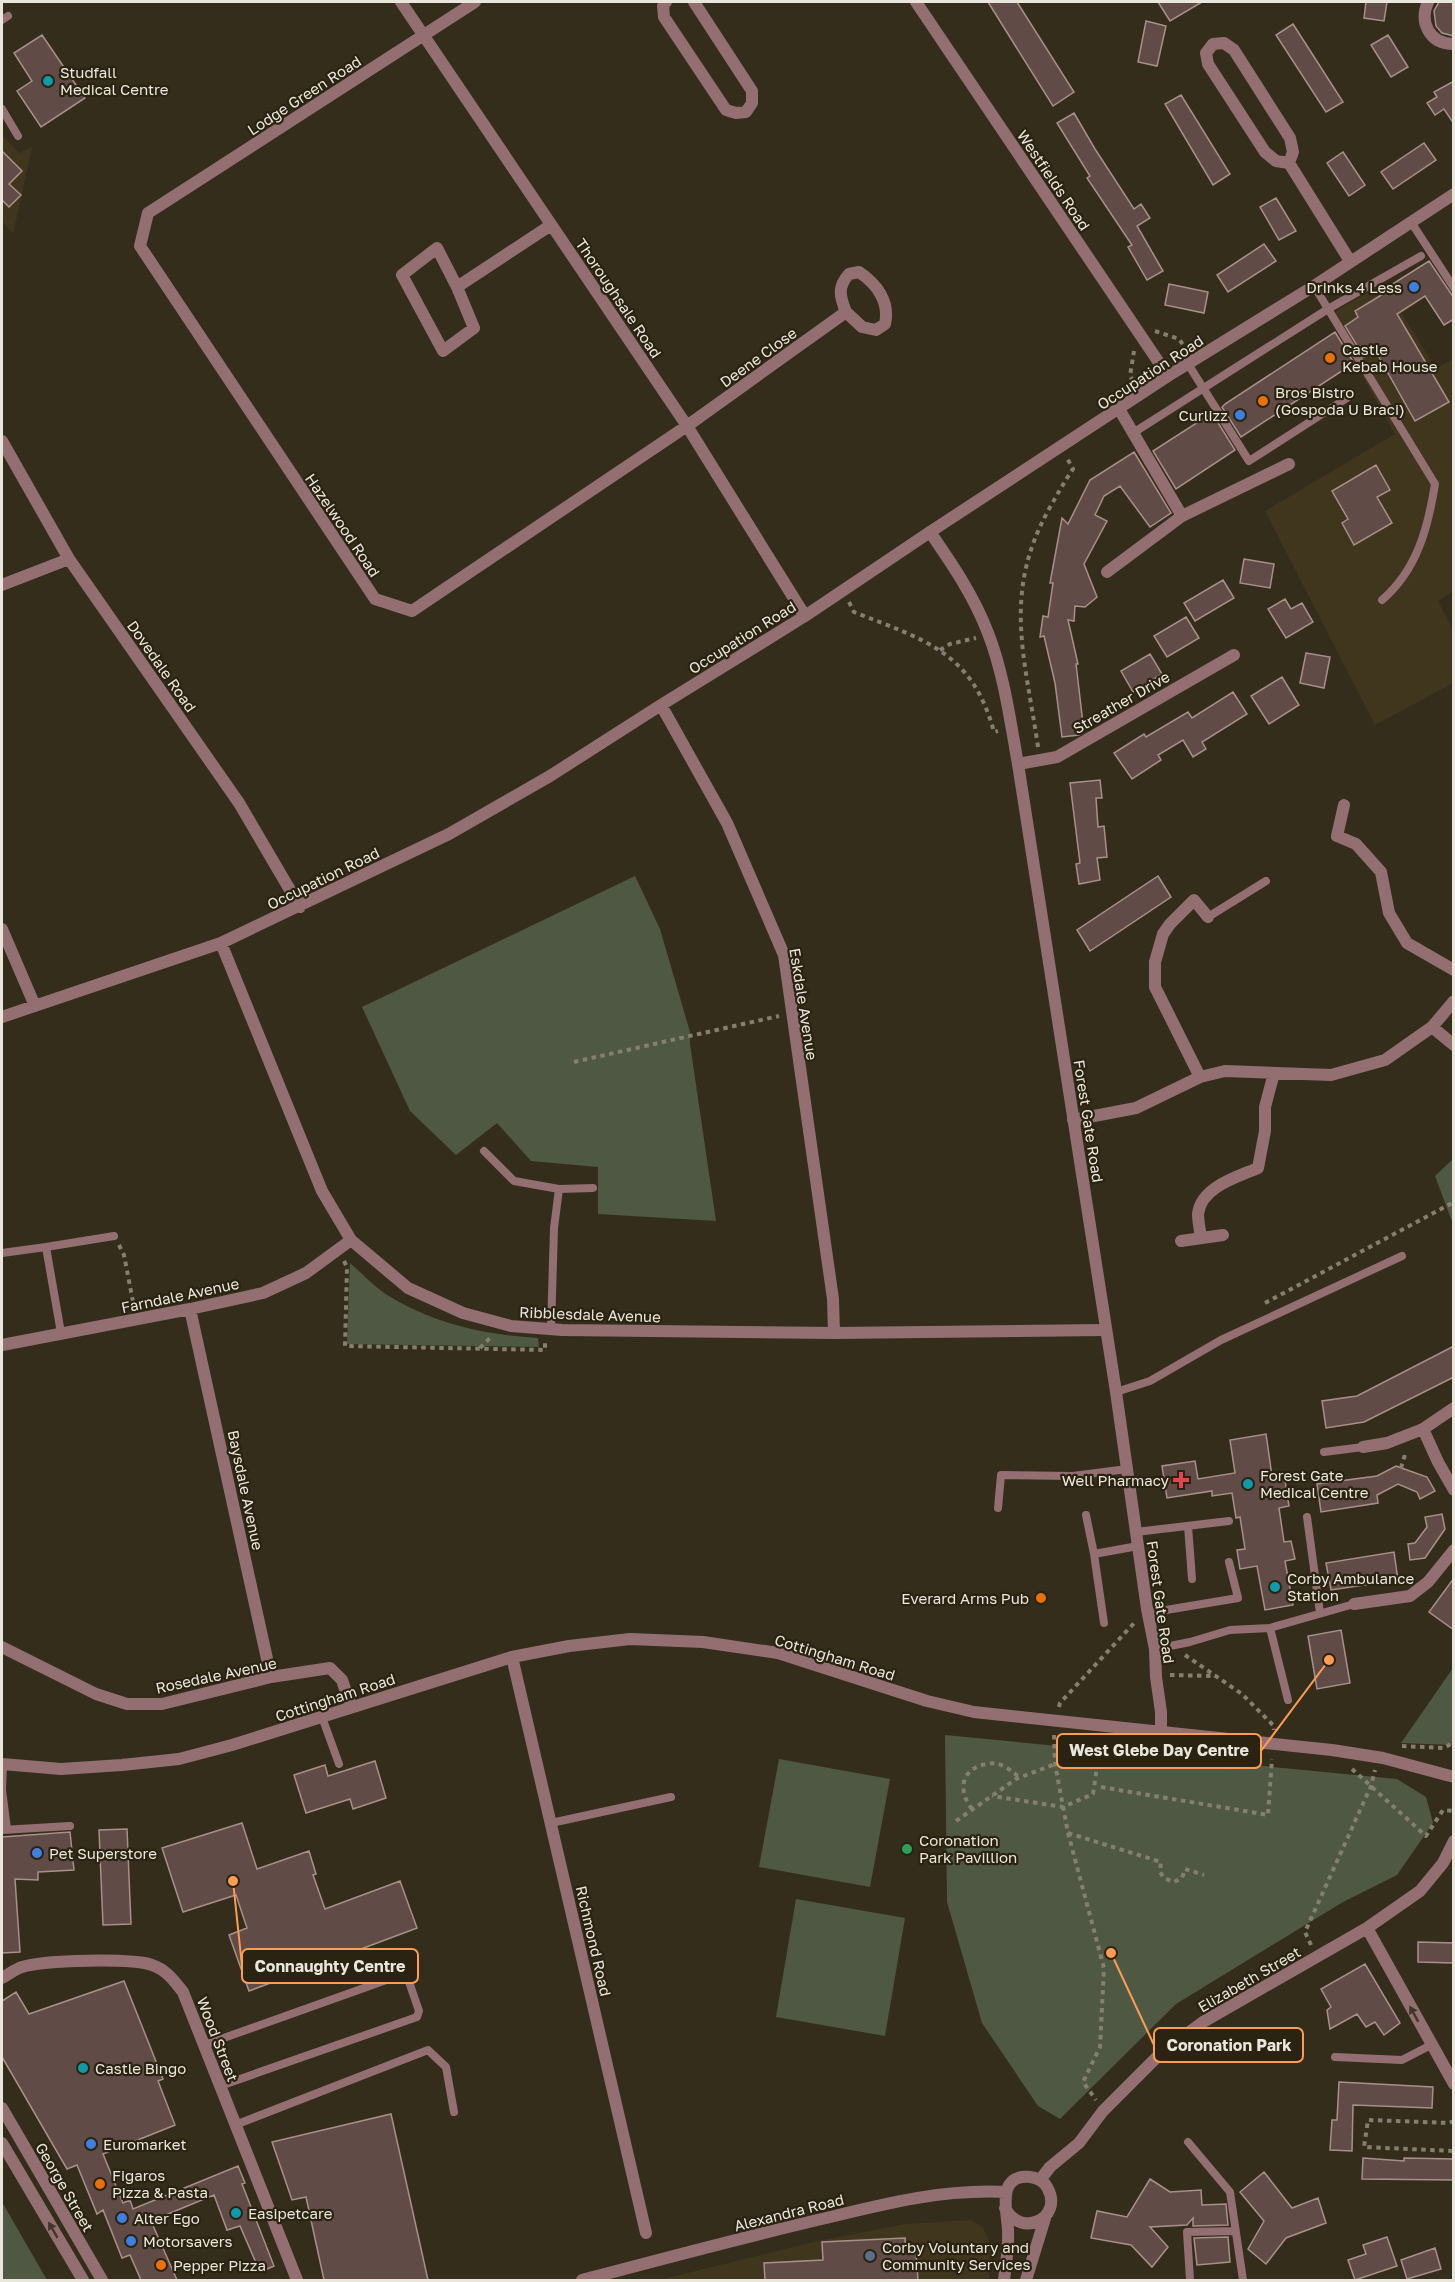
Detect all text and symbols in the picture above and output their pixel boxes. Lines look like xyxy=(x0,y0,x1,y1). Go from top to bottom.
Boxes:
street label: Lodge Green Road xyxy=(244,52,364,138)
place label: Studfall Medical Centre xyxy=(60,63,169,98)
marker: Studfall Medical Centre xyxy=(41,74,55,88)
street label: Westfields Road xyxy=(1014,126,1094,234)
street label: Thoroughsale Road xyxy=(572,235,666,361)
place label: Drinks 4 Less xyxy=(1306,278,1402,296)
marker: Drinks 4 Less xyxy=(1407,280,1421,294)
street label: Deene Close xyxy=(716,323,800,391)
street label: Occupation Road xyxy=(1094,331,1206,413)
place label: Castle Kebab House xyxy=(1342,340,1438,375)
marker: Castle Kebab House xyxy=(1323,351,1337,365)
place label: Bros Bistro (Gospoda U Braci) xyxy=(1275,383,1405,418)
marker: Bros Bistro (Gospoda U Braci) xyxy=(1256,394,1270,408)
place label: Curlizz xyxy=(1179,406,1228,424)
marker: Curlizz xyxy=(1233,408,1247,422)
street label: Hazelwood Road xyxy=(302,470,384,580)
street label: Occupation Road xyxy=(685,597,799,677)
street label: Dovedale Road xyxy=(124,617,200,715)
street label: Streather Drive xyxy=(1069,667,1173,737)
street label: Occupation Road xyxy=(264,843,382,913)
street label: Eskdale Avenue xyxy=(786,947,822,1062)
street label: Forest Gate Road xyxy=(1070,1058,1108,1184)
street label: Farndale Avenue xyxy=(119,1274,241,1316)
street label: Ribblesdale Avenue xyxy=(519,1303,661,1325)
street label: Baysdale Avenue xyxy=(224,1428,268,1552)
place label: Forest Gate Medical Centre xyxy=(1260,1466,1369,1501)
place label: Well Pharmacy xyxy=(1062,1471,1170,1489)
marker: Well Pharmacy xyxy=(1174,1473,1188,1487)
marker: Forest Gate Medical Centre xyxy=(1241,1477,1255,1491)
street label: Forest Gate Road xyxy=(1143,1539,1179,1665)
place label: Corby Ambulance Station xyxy=(1287,1569,1414,1604)
marker: Corby Ambulance Station xyxy=(1268,1580,1282,1594)
place label: Everard Arms Pub xyxy=(901,1589,1029,1607)
marker: Everard Arms Pub xyxy=(1034,1591,1048,1605)
street label: Cottingham Road xyxy=(773,1630,897,1684)
street label: Rosedale Avenue xyxy=(154,1653,279,1697)
street label: Cottingham Road xyxy=(273,1669,397,1725)
callout: West Glebe Day Centre xyxy=(1057,1734,1261,1768)
text: West Glebe Day Centre xyxy=(1069,1740,1249,1760)
place label: Coronation Park Pavillion xyxy=(919,1831,1017,1866)
marker: Coronation Park Pavillion xyxy=(900,1842,914,1856)
place label: Pet Superstore xyxy=(49,1844,157,1862)
marker: Pet Superstore xyxy=(30,1846,44,1860)
street label: Richmond Road xyxy=(573,1884,615,1998)
street label: Elizabeth Street xyxy=(1195,1942,1303,2016)
callout: Connaughty Centre xyxy=(242,1949,418,1983)
text: Connaughty Centre xyxy=(254,1956,406,1976)
street label: Wood Street xyxy=(194,1994,242,2084)
one-way arrow xyxy=(1409,2006,1419,2023)
callout: Coronation Park xyxy=(1154,2028,1303,2062)
text: Coronation Park xyxy=(1167,2035,1292,2055)
place label: Castle Bingo xyxy=(95,2059,186,2077)
marker: Castle Bingo xyxy=(76,2061,90,2075)
place label: Euromarket xyxy=(103,2135,186,2153)
marker: Euromarket xyxy=(84,2137,98,2151)
street label: George Street xyxy=(32,2139,98,2235)
place label: Figaros Pizza & Pasta xyxy=(112,2166,208,2201)
marker: Figaros Pizza & Pasta xyxy=(93,2177,107,2191)
street label: Alexandra Road xyxy=(732,2190,846,2234)
place label: Easipetcare xyxy=(248,2204,333,2222)
marker: Easipetcare xyxy=(229,2206,243,2220)
place label: Alter Ego xyxy=(134,2209,200,2227)
marker: Alter Ego xyxy=(115,2211,129,2225)
one-way arrow xyxy=(48,2221,58,2238)
place label: Motorsavers xyxy=(143,2232,233,2250)
marker: Motorsavers xyxy=(124,2234,138,2248)
place label: Corby Voluntary and Community Services xyxy=(882,2238,1030,2273)
marker: Corby Voluntary and Community Services xyxy=(863,2249,877,2263)
place label: Pepper Pizza xyxy=(173,2256,266,2274)
marker: Pepper Pizza xyxy=(154,2258,168,2272)

